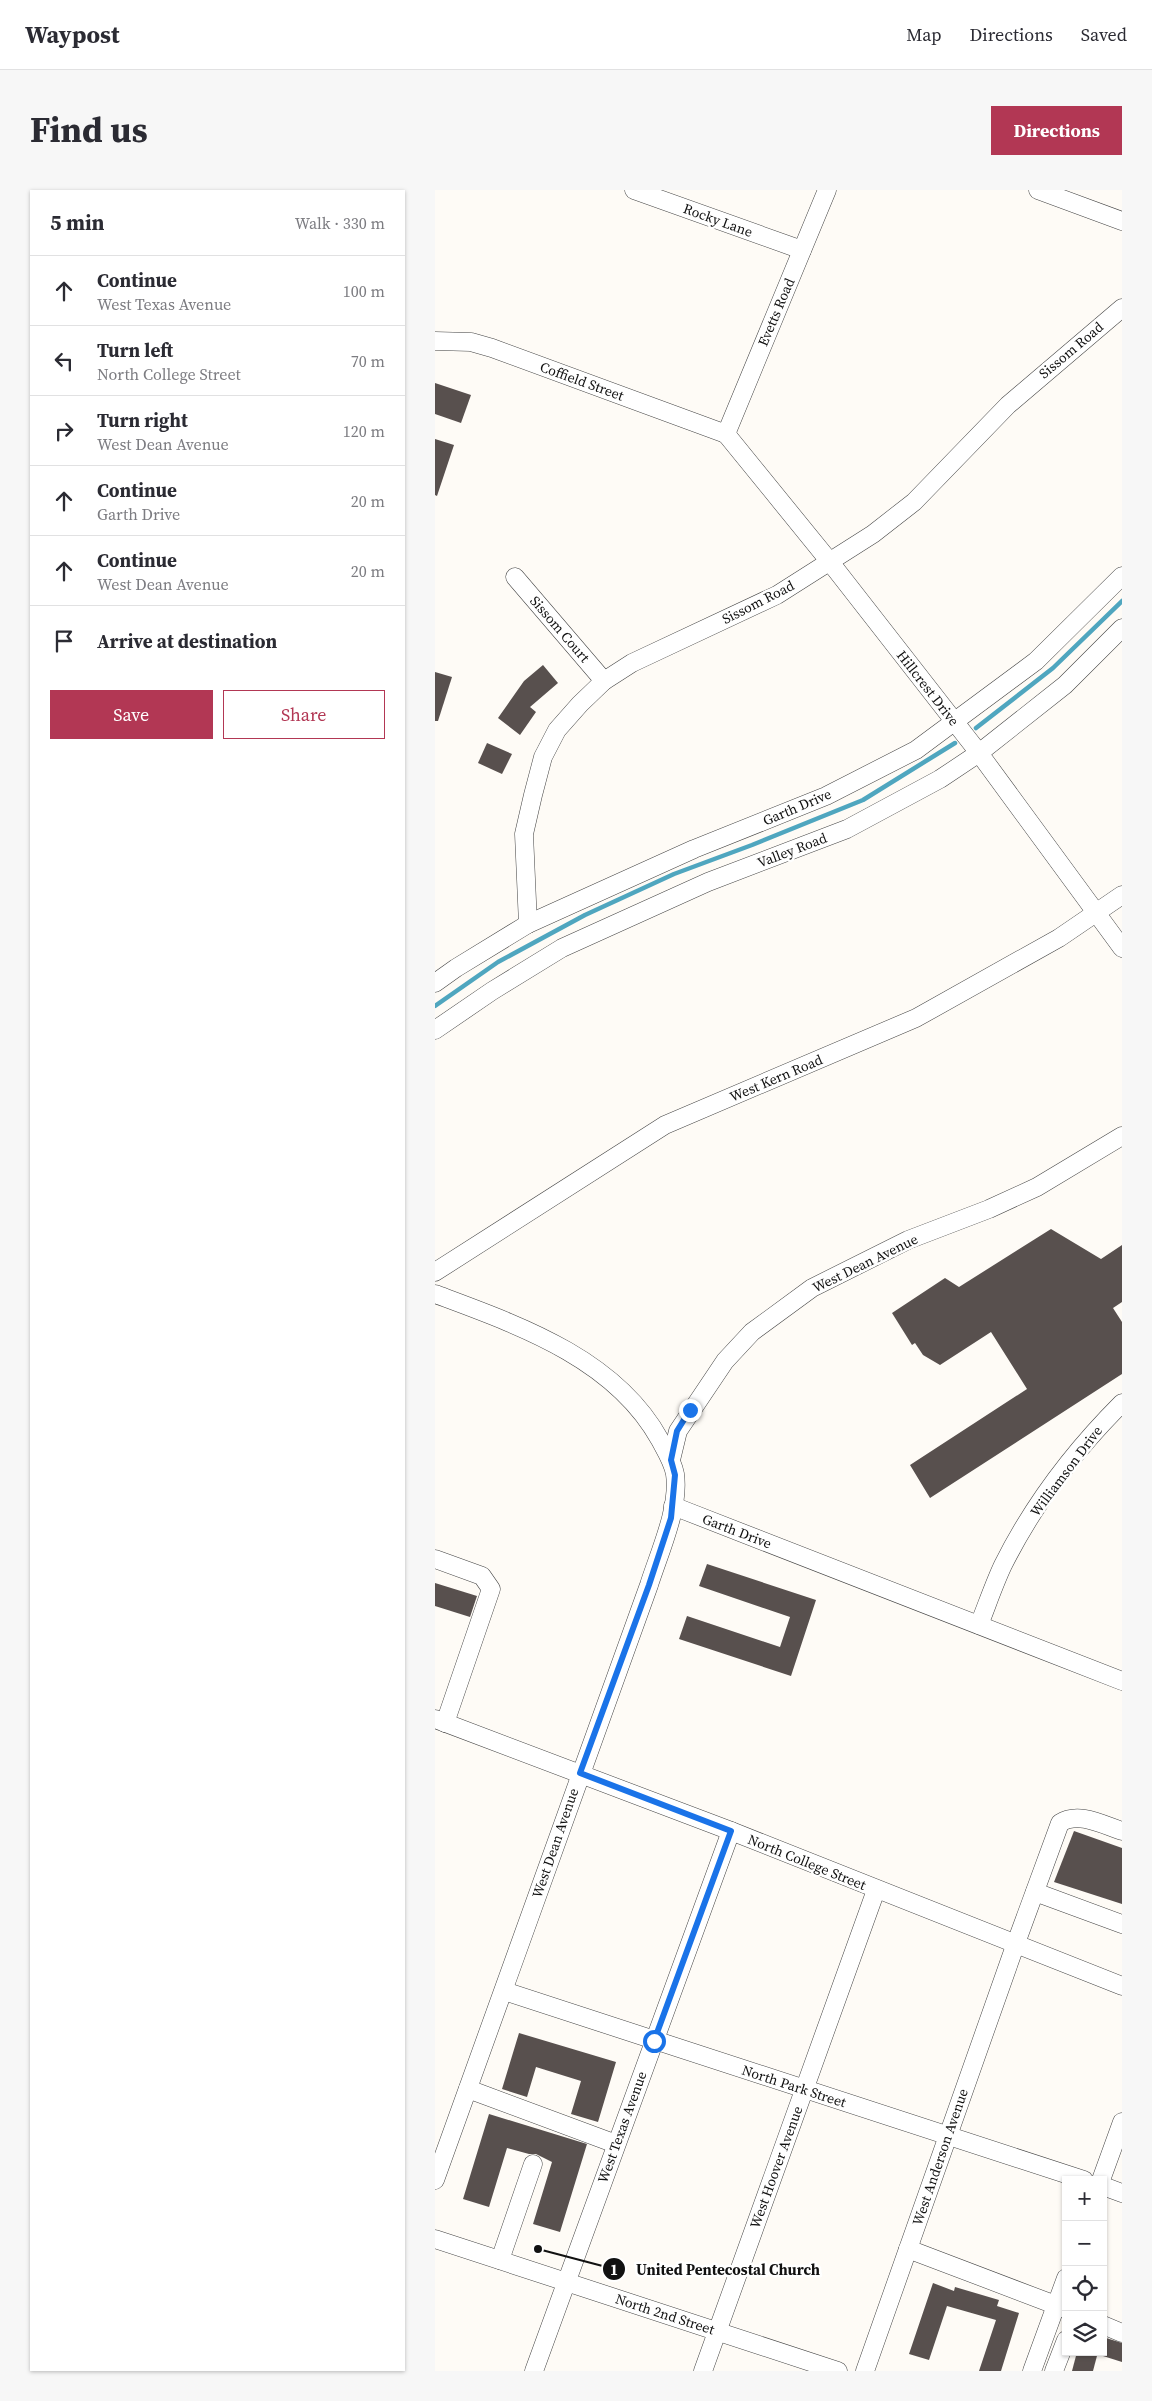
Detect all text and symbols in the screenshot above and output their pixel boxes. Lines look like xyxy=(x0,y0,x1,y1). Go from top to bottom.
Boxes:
text: Waypost xyxy=(25,18,120,51)
text: Map xyxy=(906,22,942,47)
text: Directions xyxy=(970,22,1053,47)
text: Saved xyxy=(1081,22,1127,47)
text: Find us xyxy=(30,106,148,154)
button: Directions xyxy=(991,106,1122,155)
street label: Rocky Lane xyxy=(681,198,755,242)
text: 5 min xyxy=(50,208,105,237)
text: Walk · 330 m xyxy=(295,212,385,234)
text: Continue xyxy=(97,267,177,293)
street label: Evetts Road xyxy=(753,275,799,349)
icon: ahead xyxy=(50,277,78,305)
text: 100 m xyxy=(343,280,385,302)
text: West Texas Avenue xyxy=(97,293,231,315)
street label: Sissom Road xyxy=(1034,317,1108,383)
text: Turn left xyxy=(97,337,173,363)
icon: left xyxy=(50,347,78,375)
text: 70 m xyxy=(351,350,385,372)
street label: Coffield Street xyxy=(537,357,627,406)
text: North College Street xyxy=(97,363,241,385)
text: Turn right xyxy=(97,407,188,433)
icon: right xyxy=(50,417,78,445)
text: 120 m xyxy=(343,420,385,442)
text: West Dean Avenue xyxy=(97,433,229,455)
text: Continue xyxy=(97,477,177,503)
icon: ahead xyxy=(50,487,78,515)
text: 20 m xyxy=(351,490,385,512)
text: Garth Drive xyxy=(97,503,180,525)
text: Continue xyxy=(97,547,177,573)
icon: ahead xyxy=(50,557,78,585)
text: 20 m xyxy=(351,560,385,582)
text: West Dean Avenue xyxy=(97,573,229,595)
street label: Sissom Road xyxy=(718,575,798,629)
street label: Sissom Court xyxy=(525,591,595,667)
icon: arrive xyxy=(50,627,78,655)
text: Arrive at destination xyxy=(97,628,277,654)
street label: Hillcrest Drive xyxy=(892,646,964,730)
button: Save xyxy=(50,690,213,739)
button: Share xyxy=(223,690,385,739)
street label: Garth Drive xyxy=(760,784,834,830)
street label: Valley Road xyxy=(754,828,830,872)
street label: West Kern Road xyxy=(726,1049,826,1107)
street label: West Dean Avenue xyxy=(809,1229,921,1297)
route end xyxy=(679,1399,702,1422)
street label: Williamson Drive xyxy=(1025,1422,1107,1520)
street label: Garth Drive xyxy=(699,1509,775,1553)
street label: West Dean Avenue xyxy=(527,1785,583,1901)
street label: North College Street xyxy=(745,1829,869,1895)
route start xyxy=(643,2030,666,2053)
street label: North Park Street xyxy=(739,2060,849,2112)
street label: West Texas Avenue xyxy=(593,2068,651,2186)
street label: West Anderson Avenue xyxy=(907,2086,973,2228)
street label: West Hoover Avenue xyxy=(745,2103,807,2231)
map controls xyxy=(1062,2176,1107,2356)
button: + xyxy=(1062,2176,1107,2221)
button: − xyxy=(1062,2221,1107,2266)
callout: United Pentecostal Church xyxy=(601,2254,830,2284)
text: 1 xyxy=(610,2259,618,2280)
text: United Pentecostal Church xyxy=(636,2259,820,2280)
button: locate xyxy=(1062,2266,1107,2311)
street label: North 2nd Street xyxy=(613,2289,718,2340)
button: layers xyxy=(1062,2311,1107,2356)

